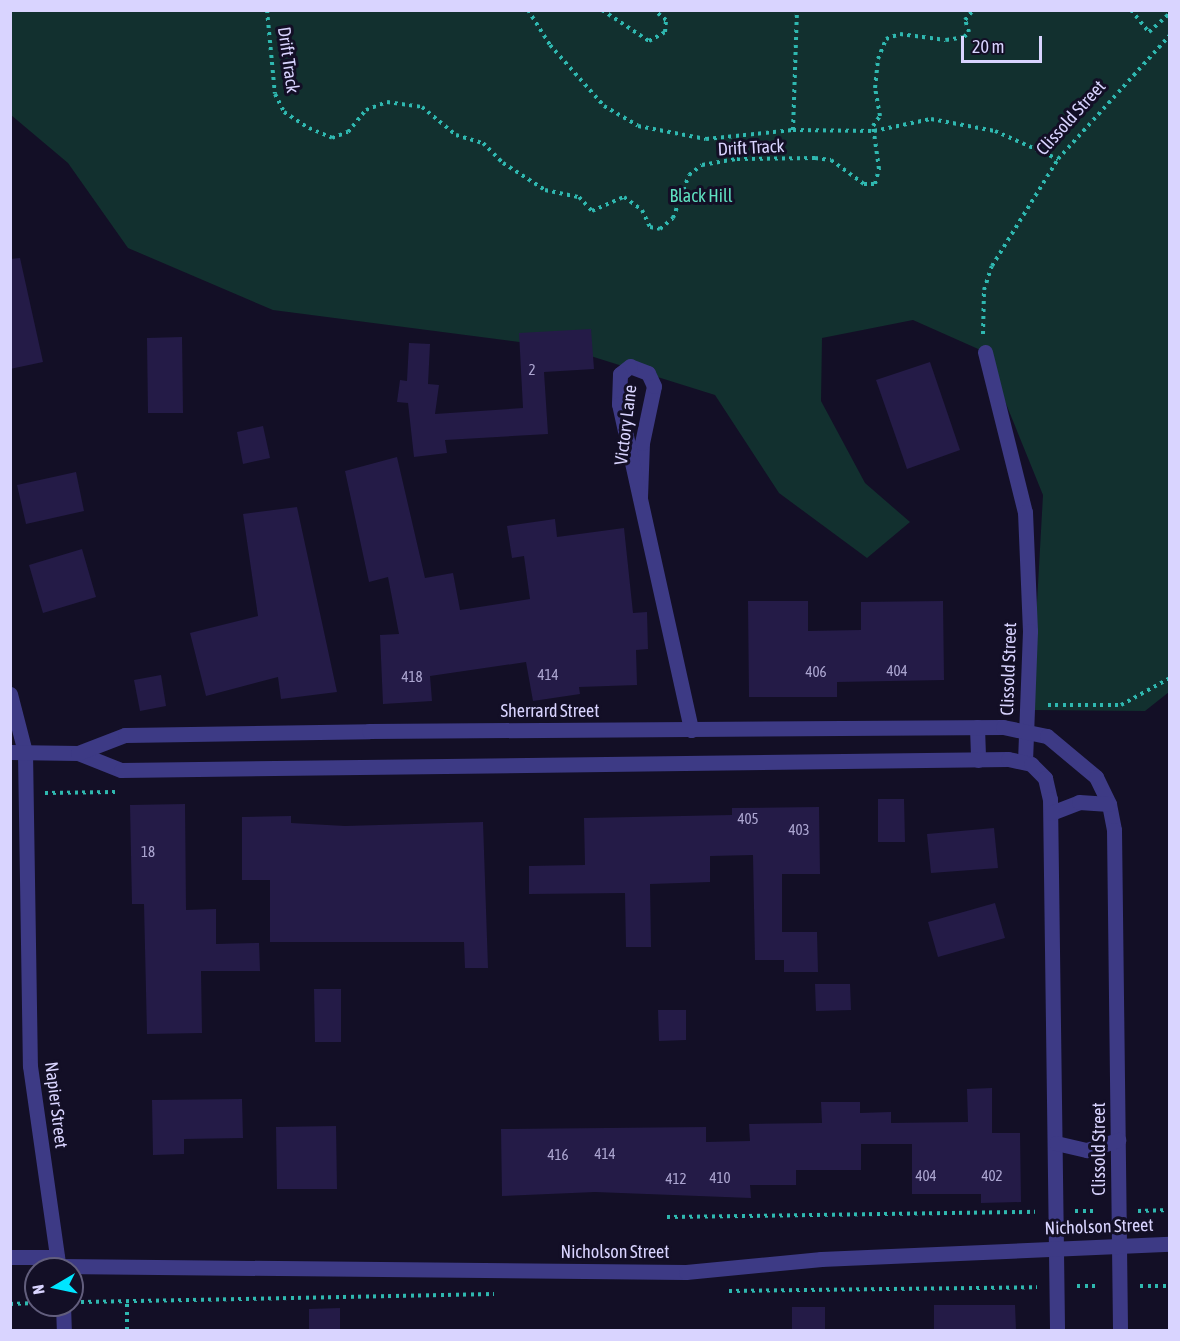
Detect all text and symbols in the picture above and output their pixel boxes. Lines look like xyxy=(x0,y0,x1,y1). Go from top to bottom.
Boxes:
scale bar xyxy=(964,24,1045,62)
street label: Drift Track xyxy=(273,25,303,95)
text: 20 m xyxy=(972,36,1004,57)
street label: Clissold Street xyxy=(1032,76,1110,160)
street label: Drift Track xyxy=(717,135,785,161)
park label: Black Hill xyxy=(670,185,732,207)
house number: 2 xyxy=(528,361,536,379)
street label: Victory Lane xyxy=(610,384,642,466)
street label: Clissold Street xyxy=(997,622,1021,716)
house number: 404 xyxy=(886,662,908,680)
house number: 406 xyxy=(805,663,827,681)
house number: 414 xyxy=(537,666,559,684)
house number: 418 xyxy=(401,668,423,686)
street label: Sherrard Street xyxy=(501,700,599,722)
house number: 405 xyxy=(737,810,759,828)
house number: 403 xyxy=(788,821,810,839)
house number: 18 xyxy=(141,843,155,861)
street label: Napier Street xyxy=(40,1060,72,1150)
street label: Clissold Street xyxy=(1088,1102,1110,1196)
house number: 414 xyxy=(594,1145,616,1163)
house number: 416 xyxy=(547,1146,569,1164)
house number: 404 xyxy=(915,1167,937,1185)
house number: 402 xyxy=(981,1167,1003,1185)
house number: 410 xyxy=(709,1169,731,1187)
house number: 412 xyxy=(665,1170,687,1188)
street label: Nicholson Street xyxy=(1044,1214,1154,1240)
street label: Nicholson Street xyxy=(561,1241,669,1263)
north arrow xyxy=(24,1257,84,1317)
text: N xyxy=(29,1283,48,1296)

